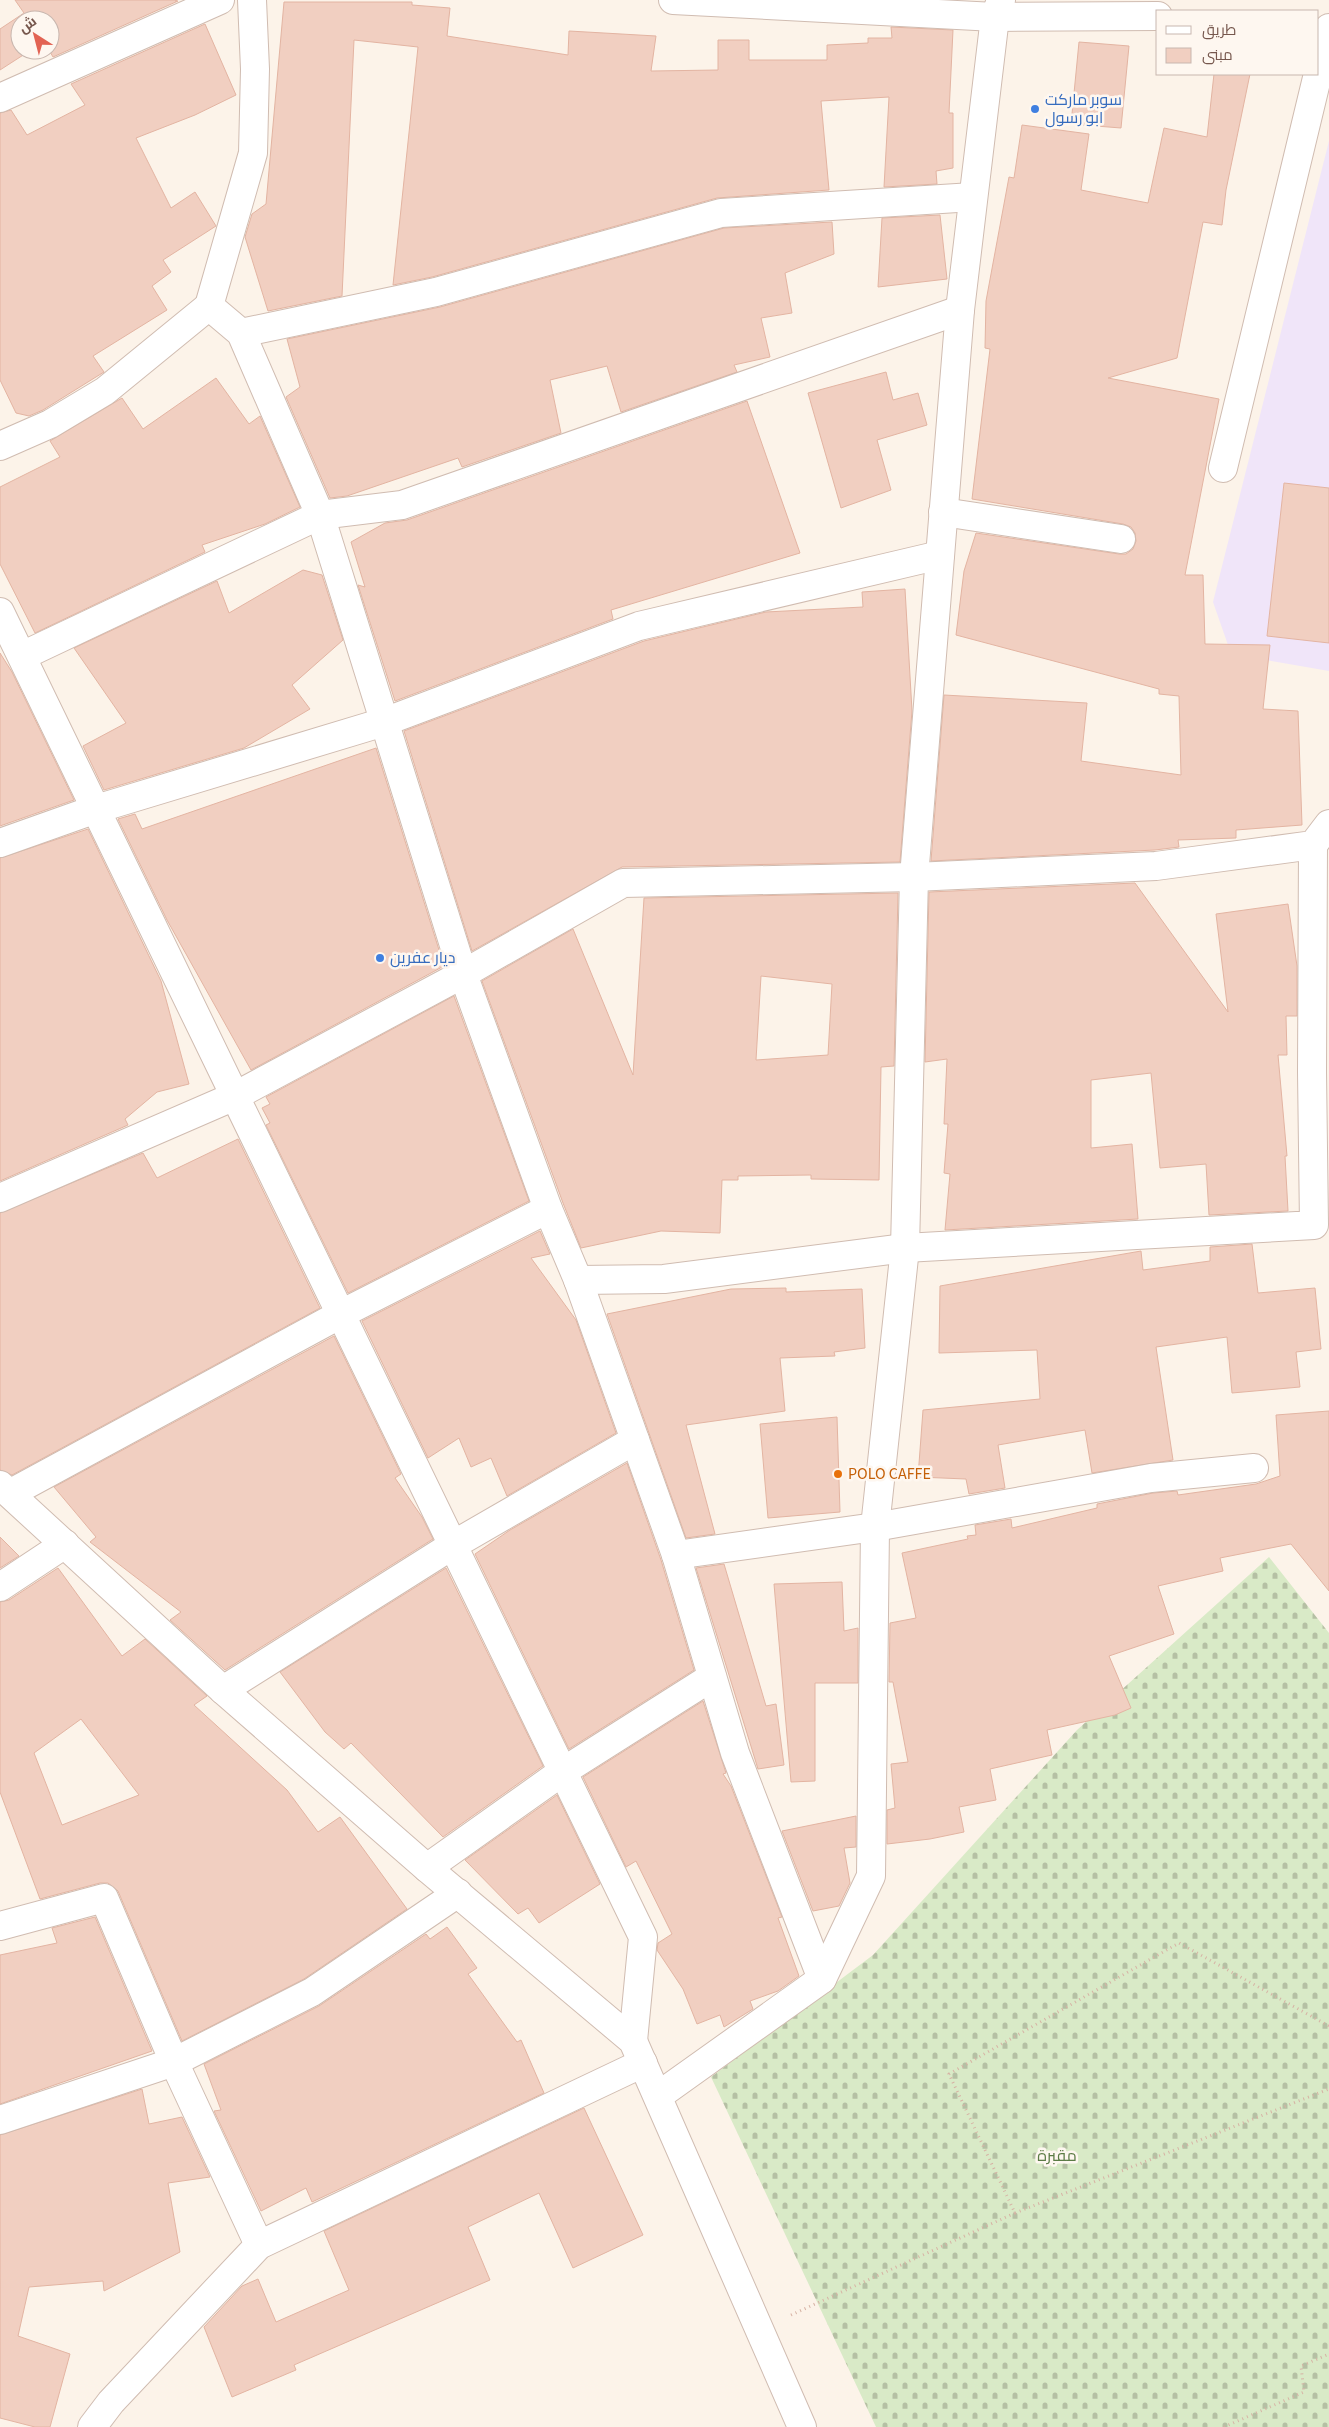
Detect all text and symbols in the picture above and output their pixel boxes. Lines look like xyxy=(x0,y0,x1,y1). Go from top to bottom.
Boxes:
north arrow xyxy=(10,10,60,60)
legend xyxy=(1156,10,1319,75)
text: ش xyxy=(15,12,41,39)
text: طريق xyxy=(1202,20,1236,41)
text: مبنى xyxy=(1202,45,1233,66)
place label: سوبر ماركت ابو رسول xyxy=(1045,89,1122,129)
marker: سوبر ماركت ابو رسول xyxy=(1029,103,1041,115)
place label: ديار عفرين xyxy=(390,947,455,969)
marker: ديار عفرين xyxy=(374,952,386,964)
place label: POLO CAFFE xyxy=(848,1463,931,1485)
marker: POLO CAFFE xyxy=(832,1468,844,1480)
park label: مقبرة xyxy=(1037,2145,1077,2167)

